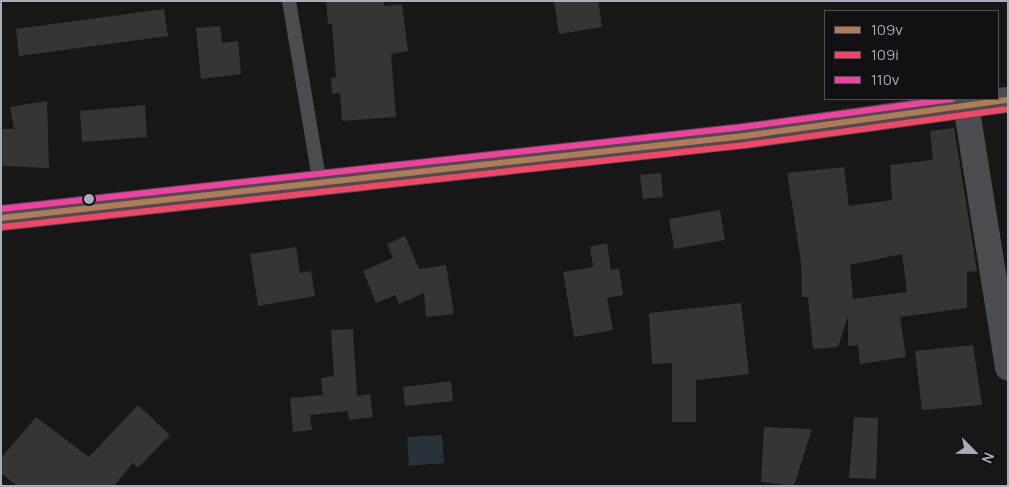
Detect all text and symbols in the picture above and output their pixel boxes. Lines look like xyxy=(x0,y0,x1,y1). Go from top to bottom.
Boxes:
legend xyxy=(824,10,999,100)
text: 109v xyxy=(871,19,903,40)
text: 109i xyxy=(871,44,899,65)
text: 110v xyxy=(871,69,899,90)
unlabelled marker xyxy=(84,194,94,204)
north arrow xyxy=(949,427,999,477)
text: N xyxy=(978,450,999,466)

